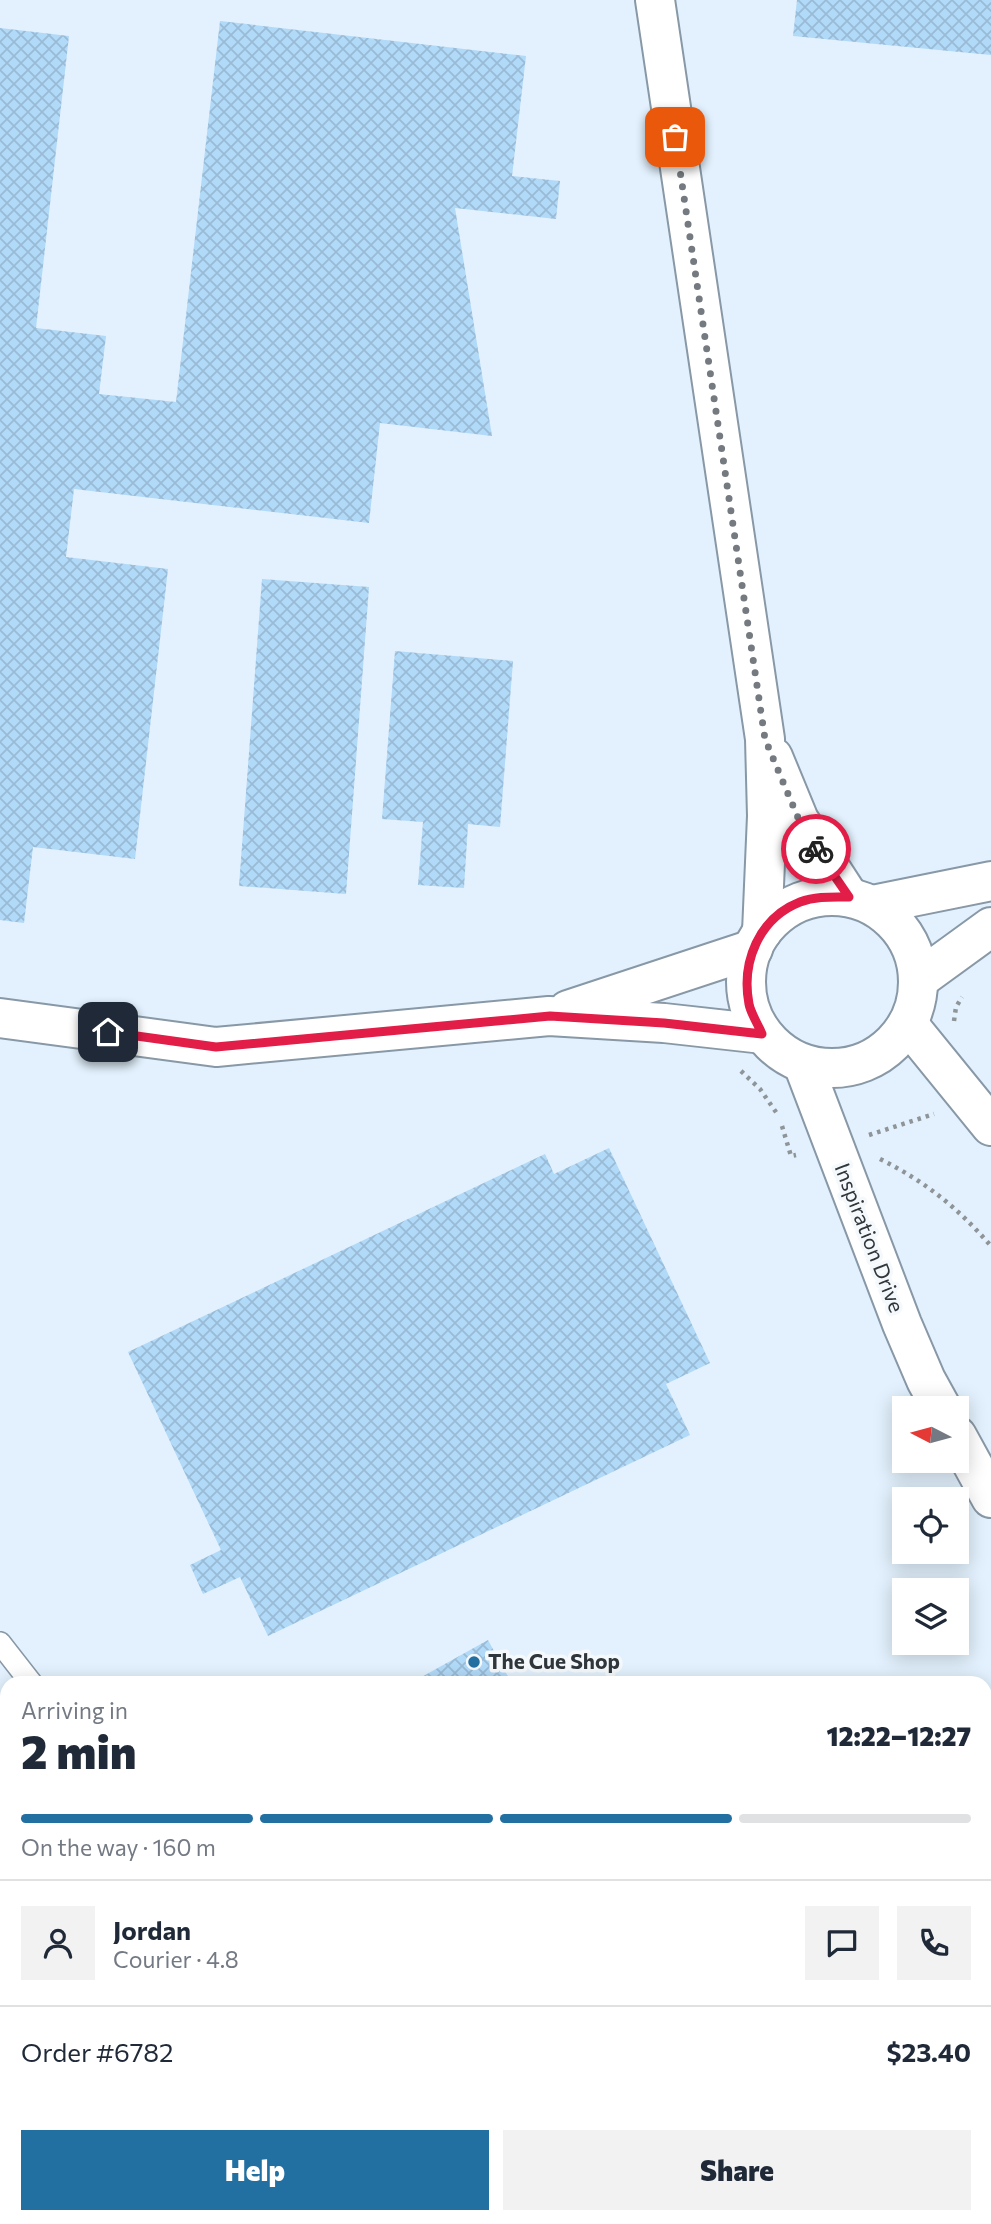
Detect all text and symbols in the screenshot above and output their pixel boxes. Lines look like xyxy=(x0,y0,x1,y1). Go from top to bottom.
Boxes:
pin xyxy=(645,107,705,167)
icon: bag xyxy=(656,118,694,156)
courier xyxy=(781,814,851,884)
icon: bike xyxy=(797,830,835,868)
pin xyxy=(78,1002,138,1062)
icon: home xyxy=(89,1013,127,1051)
street label: Inspiration Drive xyxy=(830,1159,910,1316)
north arrow xyxy=(892,1396,970,1474)
map controls xyxy=(892,1396,969,1655)
button: locate xyxy=(892,1487,969,1564)
button: layers xyxy=(892,1578,969,1655)
place label: The Cue Shop xyxy=(488,1648,620,1673)
marker: The Cue Shop xyxy=(466,1654,482,1670)
text: Arriving in xyxy=(21,1696,128,1724)
text: 12:22–12:27 xyxy=(826,1720,971,1751)
text: 2 min xyxy=(21,1722,137,1778)
text: On the way · 160 m xyxy=(21,1833,216,1861)
button: person xyxy=(21,1906,95,1980)
button: chat xyxy=(805,1906,879,1980)
button: phone xyxy=(897,1906,971,1980)
text: Jordan xyxy=(113,1914,191,1945)
text: Courier · 4.8 xyxy=(113,1945,239,1973)
text: Order #6782 xyxy=(21,2036,174,2067)
text: $23.40 xyxy=(887,2036,971,2067)
button: Help xyxy=(21,2130,489,2210)
button: Share xyxy=(503,2130,971,2210)

